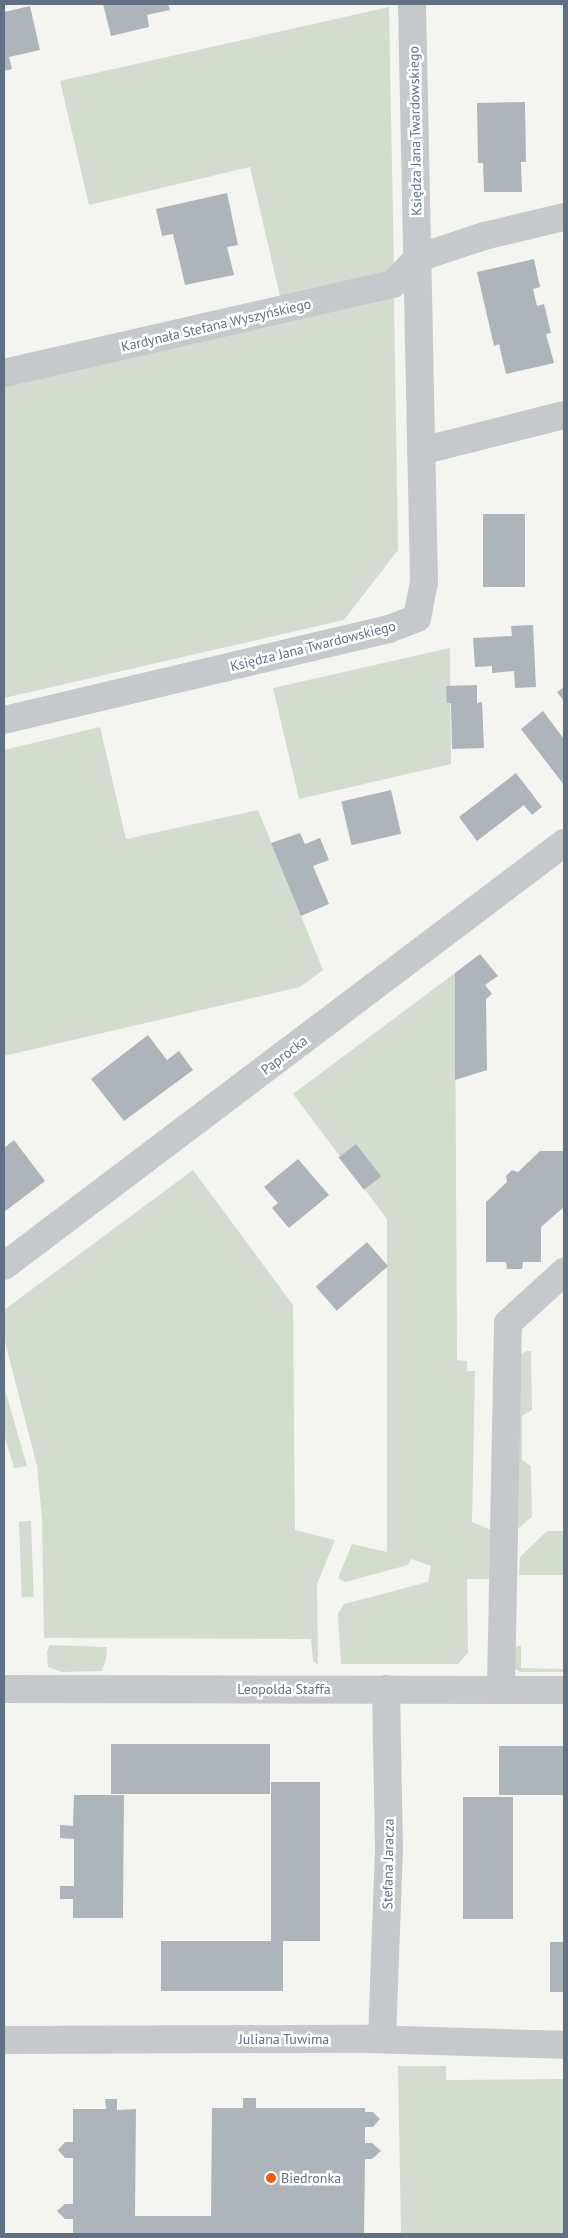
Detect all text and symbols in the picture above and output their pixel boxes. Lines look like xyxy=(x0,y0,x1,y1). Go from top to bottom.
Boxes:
street label: Księdza Jana Twardowskiego xyxy=(405,46,425,216)
street label: Kardynała Stefana Wyszyńskiego xyxy=(119,295,313,355)
street label: Księdza Jana Twardowskiego xyxy=(228,617,398,675)
street label: Paprocka xyxy=(257,1032,311,1078)
street label: Leopolda Staffa xyxy=(237,1681,331,1697)
street label: Stefana Jaracza xyxy=(379,1818,397,1910)
street label: Juliana Tuwima xyxy=(239,2031,329,2047)
place label: Biedronka xyxy=(281,2170,341,2186)
marker: Biedronka xyxy=(265,2172,277,2184)

